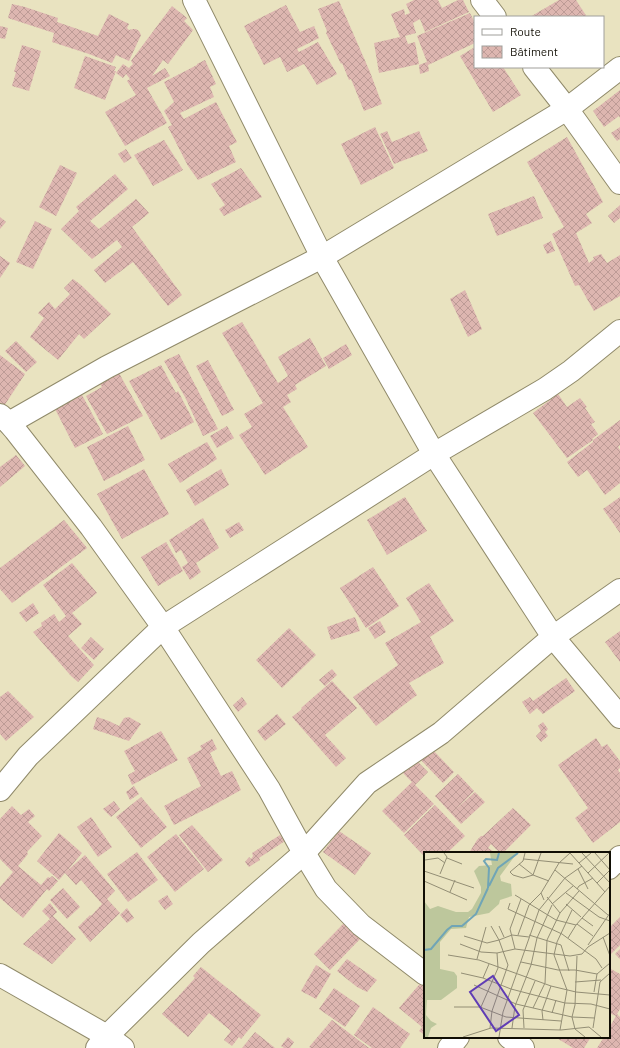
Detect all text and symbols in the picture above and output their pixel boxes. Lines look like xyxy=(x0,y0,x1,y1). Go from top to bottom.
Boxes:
legend xyxy=(474,16,604,68)
text: Route xyxy=(510,24,541,38)
text: Bâtiment xyxy=(510,44,558,58)
inset map xyxy=(424,852,610,1038)

